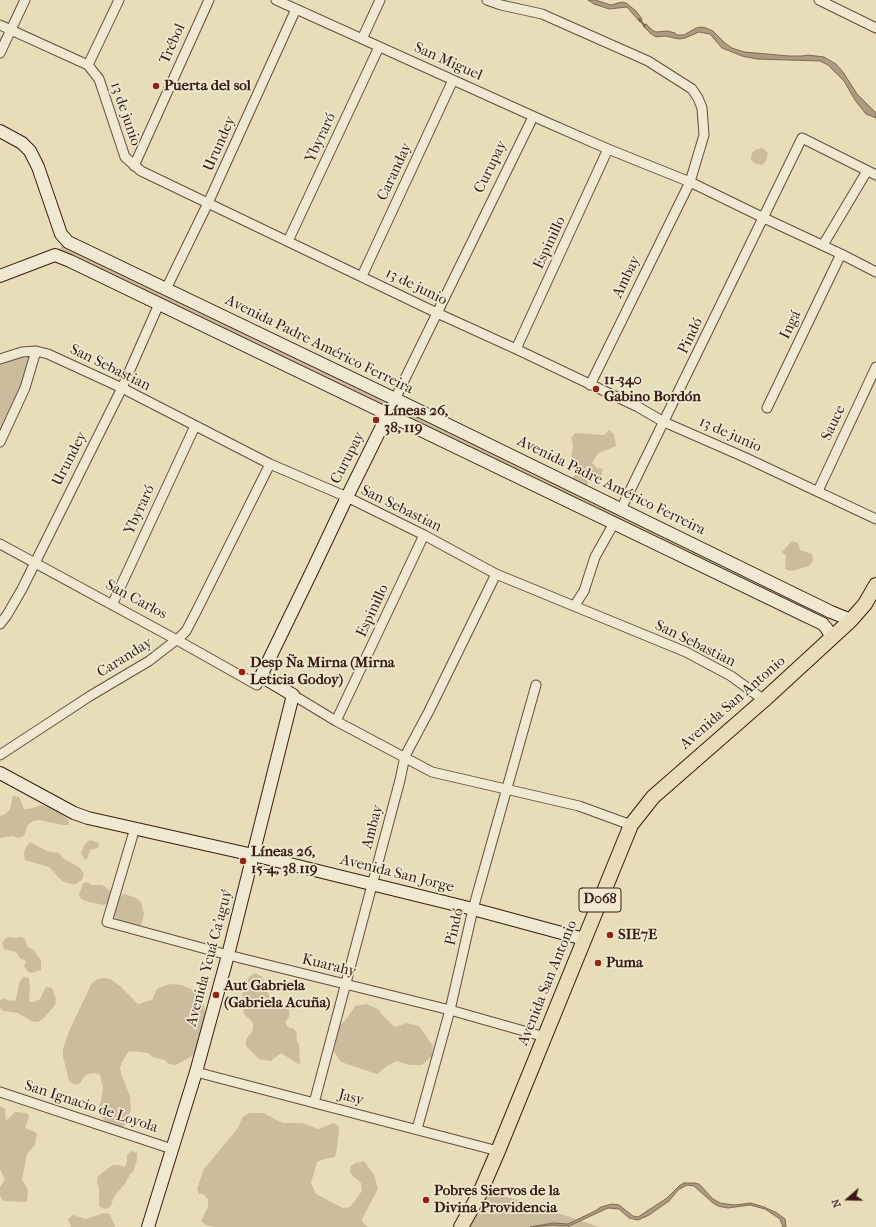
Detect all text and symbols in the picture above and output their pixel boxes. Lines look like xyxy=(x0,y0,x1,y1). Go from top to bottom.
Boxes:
street label: Trébol xyxy=(156,21,190,67)
street label: San Miguel xyxy=(411,39,485,85)
place label: Puerta del sol xyxy=(164,77,251,95)
street label: 13 de junio xyxy=(106,80,144,148)
marker: Puerta del sol xyxy=(151,81,161,91)
street label: Ybyraró xyxy=(302,110,340,166)
street label: Urundey xyxy=(200,114,240,174)
street label: Curupay xyxy=(471,138,511,196)
street label: Caranday xyxy=(374,140,416,204)
street label: Espinillo xyxy=(530,214,570,272)
street label: Ambay xyxy=(609,253,645,301)
street label: 13 de junio xyxy=(382,264,450,310)
street label: Avenida Padre Américo Ferreira xyxy=(222,291,416,399)
street label: Ingá xyxy=(776,308,806,342)
street label: Pindó xyxy=(675,315,707,357)
street label: San Sebastian xyxy=(67,341,153,395)
place label: 11-340 Gabino Bordón xyxy=(604,371,701,406)
marker: 11-340 Gabino Bordón xyxy=(591,384,601,394)
place label: Líneas 26, 38, 119 xyxy=(384,402,448,437)
street label: Sauce xyxy=(818,402,850,444)
street label: 13 de junio xyxy=(696,413,764,457)
marker: Líneas 26, 38, 119 xyxy=(371,415,381,425)
street label: Urundey xyxy=(49,429,91,489)
street label: Curupay xyxy=(327,429,369,487)
street label: Avenida Padre Américo Ferreira xyxy=(514,432,708,540)
street label: Ybyraró xyxy=(121,482,159,538)
street label: San Sebastian xyxy=(358,482,444,536)
street label: San Carlos xyxy=(102,576,170,624)
street label: Espinillo xyxy=(353,582,393,640)
street label: San Sebastian xyxy=(652,617,738,671)
street label: Caranday xyxy=(94,634,156,682)
street label: Avenida San Antonio xyxy=(677,652,789,754)
place label: Desp Ña Mirna (Mirna Leticia Godoy) xyxy=(250,654,395,689)
marker: Desp Ña Mirna (Mirna Leticia Godoy) xyxy=(237,667,247,677)
street label: Ambay xyxy=(359,803,387,851)
place label: Líneas 26, 15-4, 38 119 xyxy=(251,843,318,878)
street label: Avenida San Jorge xyxy=(338,851,456,897)
marker: Líneas 26, 15-4, 38 119 xyxy=(238,856,248,866)
street label: Avenida Ycuá Ca'aguý xyxy=(183,887,237,1029)
road number: D068 xyxy=(579,888,621,912)
street label: Pindó xyxy=(442,907,468,947)
street label: Avenida San Antonio xyxy=(515,918,581,1048)
place label: SIE7E xyxy=(618,926,657,944)
marker: SIE7E xyxy=(605,930,615,940)
street label: Kuarahy xyxy=(300,951,358,981)
place label: Puma xyxy=(606,954,643,972)
marker: Puma xyxy=(593,958,603,968)
place label: Aut Gabriela (Gabriela Acuña) xyxy=(224,977,330,1012)
marker: Aut Gabriela (Gabriela Acuña) xyxy=(211,990,221,1000)
street label: San Ignacio de Loyola xyxy=(22,1077,160,1137)
street label: Jasy xyxy=(336,1086,366,1110)
north arrow xyxy=(828,1179,868,1219)
place label: Pobres Siervos de la Divina Providencia xyxy=(434,1182,560,1217)
marker: Pobres Siervos de la Divina Providencia xyxy=(421,1195,431,1205)
text: N xyxy=(829,1197,844,1209)

